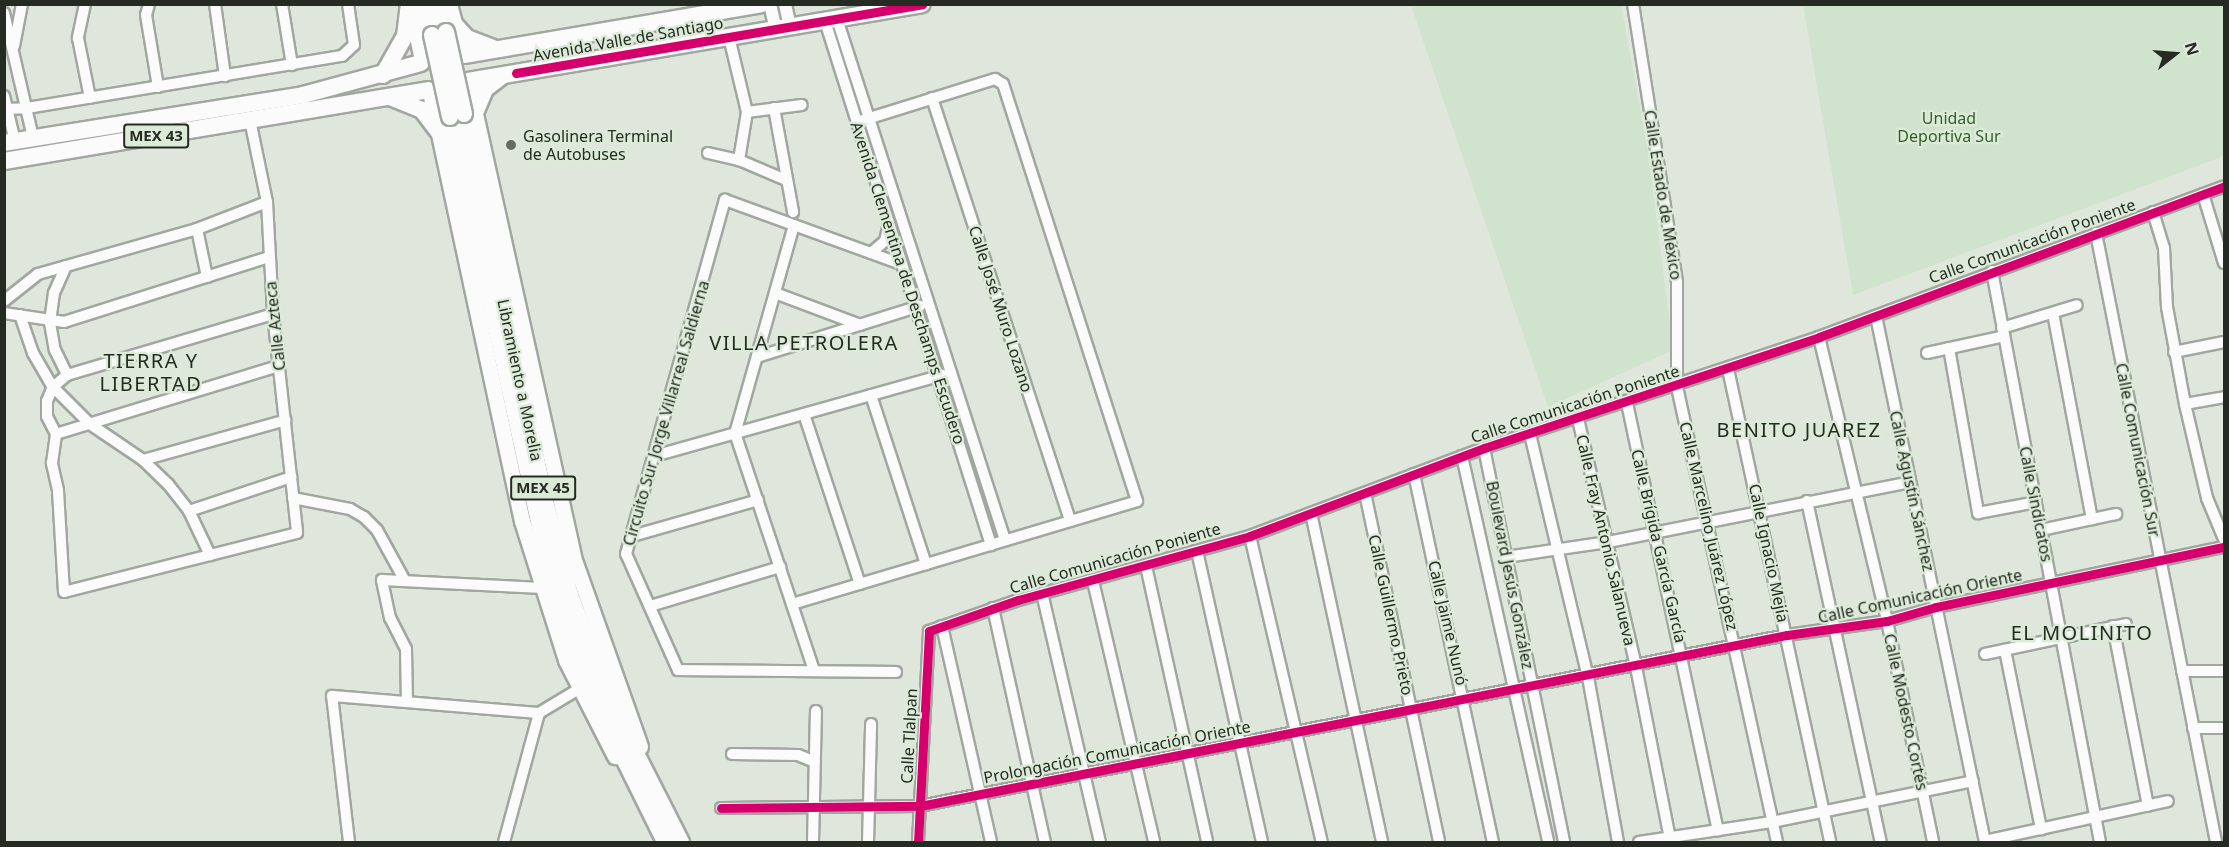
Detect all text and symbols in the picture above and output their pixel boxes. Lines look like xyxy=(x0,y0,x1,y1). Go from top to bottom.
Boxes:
street label: Avenida Valle de Santiago xyxy=(531,13,725,65)
north arrow xyxy=(2145,24,2205,84)
text: N xyxy=(2180,39,2205,58)
park label: Unidad Deportiva Sur xyxy=(1897,108,2001,146)
street label: Calle Estado de México xyxy=(1640,109,1686,281)
street label: Avenida Clementina de Deschamps Escudero xyxy=(847,119,969,447)
road number: MEX 43 xyxy=(123,124,189,148)
place label: Gasolinera Terminal de Autobuses xyxy=(523,126,673,164)
marker: Gasolinera Terminal de Autobuses xyxy=(504,138,518,152)
street label: Calle Comunicación Poniente xyxy=(1926,195,2138,287)
street label: Calle José Muro Lozano xyxy=(965,223,1037,395)
street label: Circuito Sur Jorge Villarreal Saldierna xyxy=(619,278,713,548)
street label: Calle Azteca xyxy=(261,280,289,372)
street label: Libramiento a Morelia xyxy=(493,297,547,463)
district label: VILLA PETROLERA xyxy=(709,330,899,354)
district label: TIERRA Y LIBERTAD xyxy=(100,349,202,396)
street label: Calle Comunicación Poniente xyxy=(1468,361,1682,447)
street label: Calle Comunicación Sur xyxy=(2112,361,2164,539)
street label: Calle Agustín Sánchez xyxy=(1886,409,1938,573)
district label: BENITO JUAREZ xyxy=(1717,417,1881,441)
street label: Calle Marcelino Juárez López xyxy=(1676,420,1742,632)
street label: Calle Fray Antonio Salanueva xyxy=(1572,432,1640,648)
street label: Calle Sindicatos xyxy=(2015,445,2057,563)
street label: Calle Brígida García García xyxy=(1627,447,1691,645)
road number: MEX 45 xyxy=(510,476,576,500)
street label: Boulevard Jesús González xyxy=(1482,479,1538,671)
street label: Calle Ignacio Mejía xyxy=(1745,482,1793,624)
street label: Calle Comunicación Poniente xyxy=(1007,519,1223,597)
street label: Calle Guillermo Prieto xyxy=(1365,533,1417,697)
street label: Calle Jaime Nunó xyxy=(1424,559,1472,687)
street label: Calle Comunicación Oriente xyxy=(1816,565,2024,627)
district label: EL MOLINITO xyxy=(2011,620,2153,644)
street label: Calle Modesto Cortés xyxy=(1880,632,1932,792)
street label: Calle Tlalpan xyxy=(897,688,921,784)
street label: Prolongación Comunicación Oriente xyxy=(982,717,1252,787)

